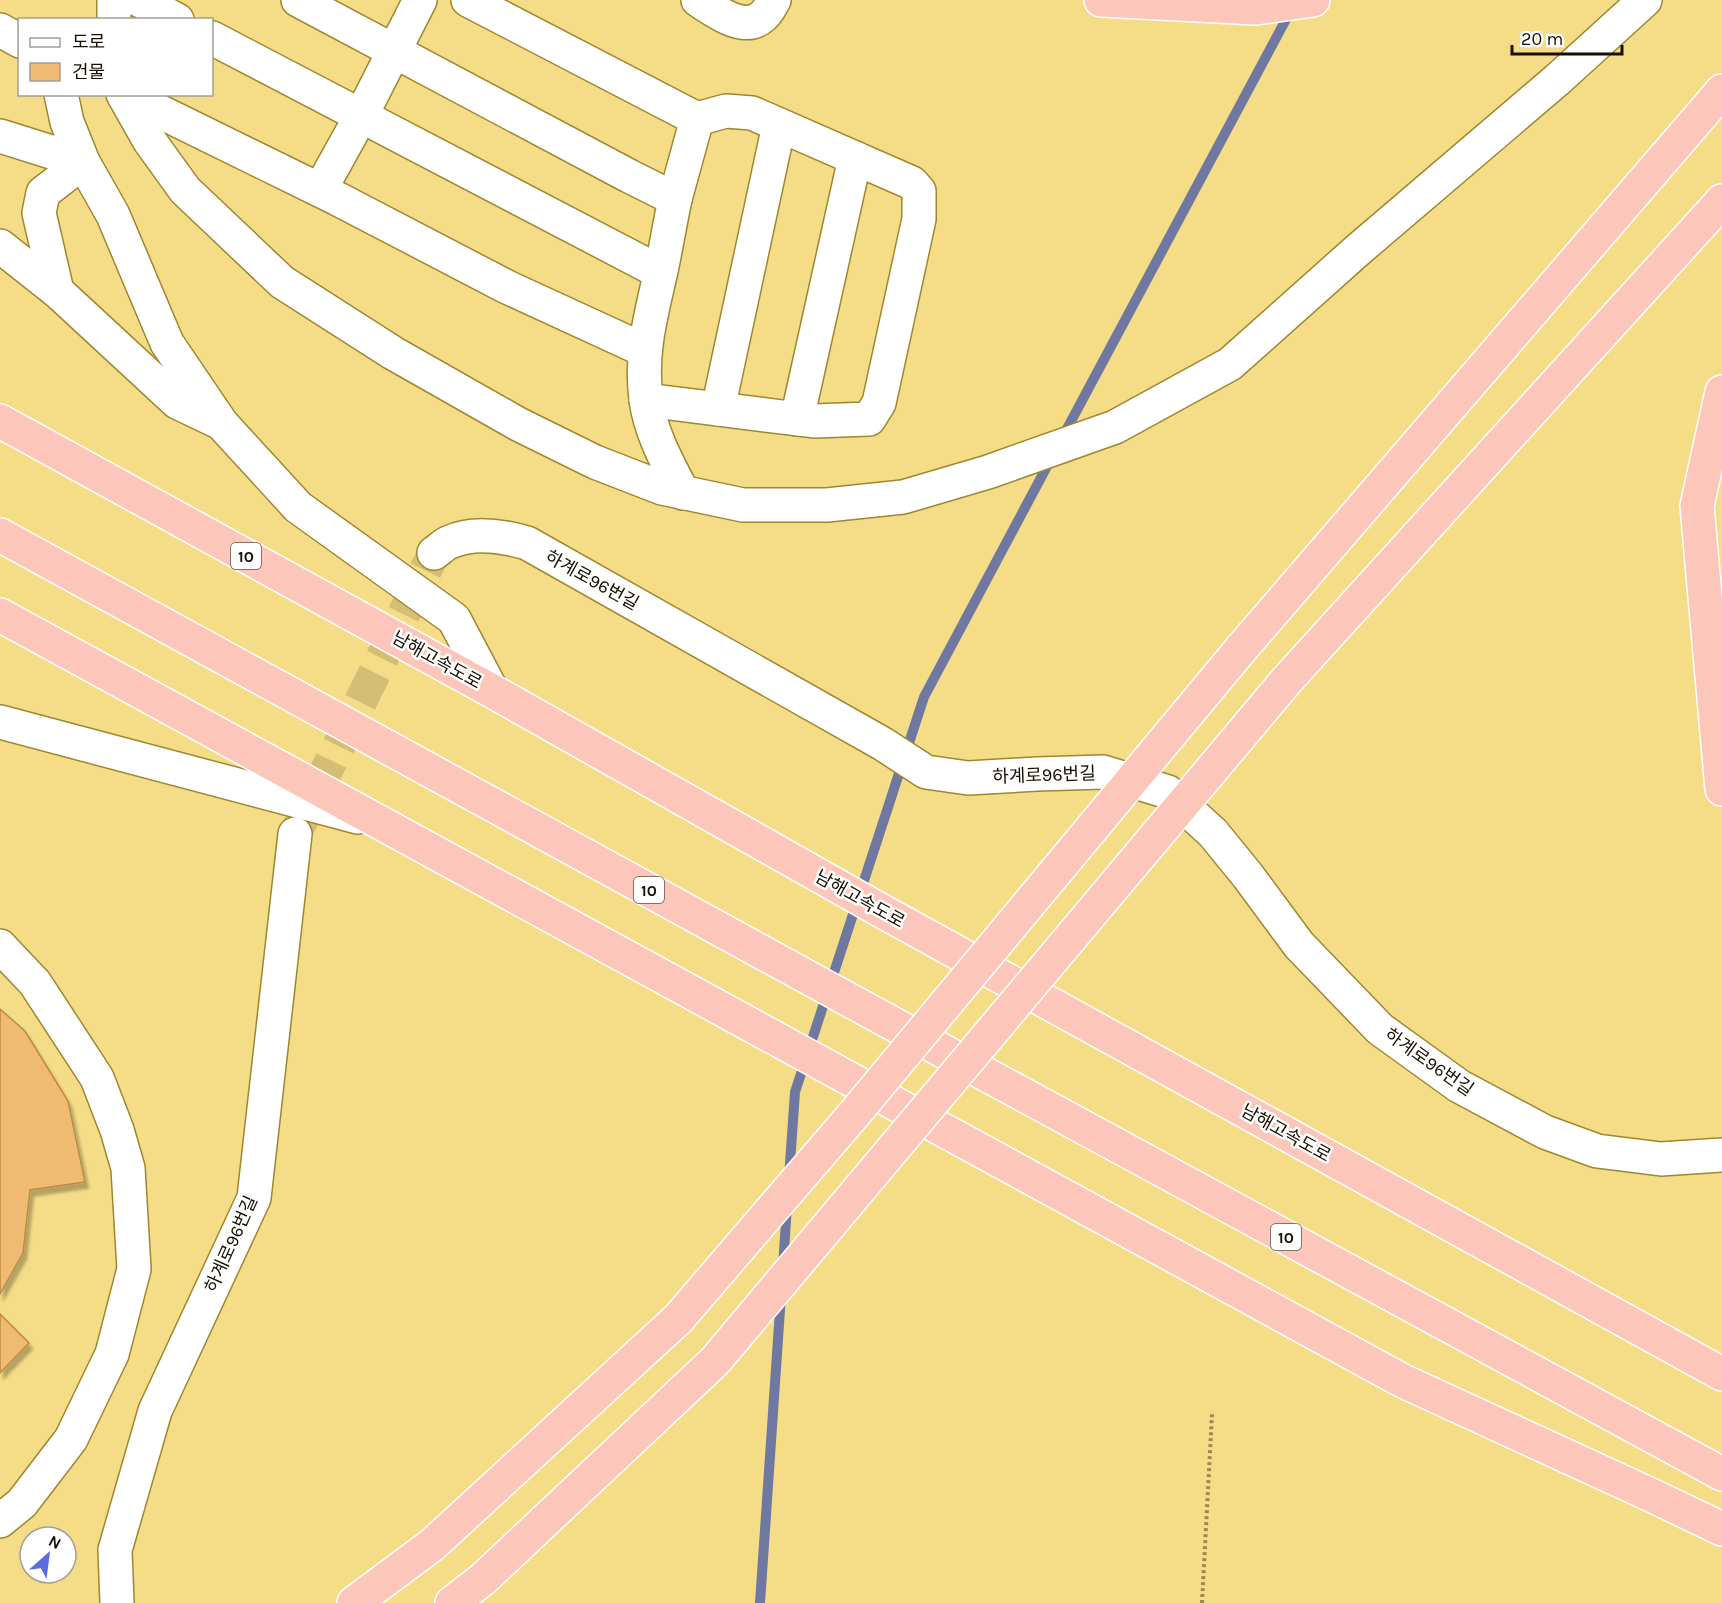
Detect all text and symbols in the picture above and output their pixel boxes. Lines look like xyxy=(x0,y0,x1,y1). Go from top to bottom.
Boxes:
legend xyxy=(18,18,213,96)
scale bar xyxy=(1512,18,1622,56)
text: 20 m xyxy=(1521,28,1563,50)
text: 도로 xyxy=(72,31,105,53)
text: 건물 xyxy=(72,61,105,83)
road number: 10 xyxy=(231,543,261,569)
street label: 하계로96번길 xyxy=(541,545,643,615)
street label: 남해고속도로 xyxy=(388,626,486,694)
street label: 하계로96번길 xyxy=(992,762,1096,788)
street label: 남해고속도로 xyxy=(811,865,909,933)
road number: 10 xyxy=(634,877,664,903)
street label: 하계로96번길 xyxy=(1380,1023,1478,1101)
street label: 남해고속도로 xyxy=(1237,1099,1335,1167)
street label: 하계로96번길 xyxy=(200,1192,262,1296)
road number: 10 xyxy=(1271,1224,1301,1250)
north arrow xyxy=(18,1525,78,1585)
text: N xyxy=(45,1531,64,1553)

